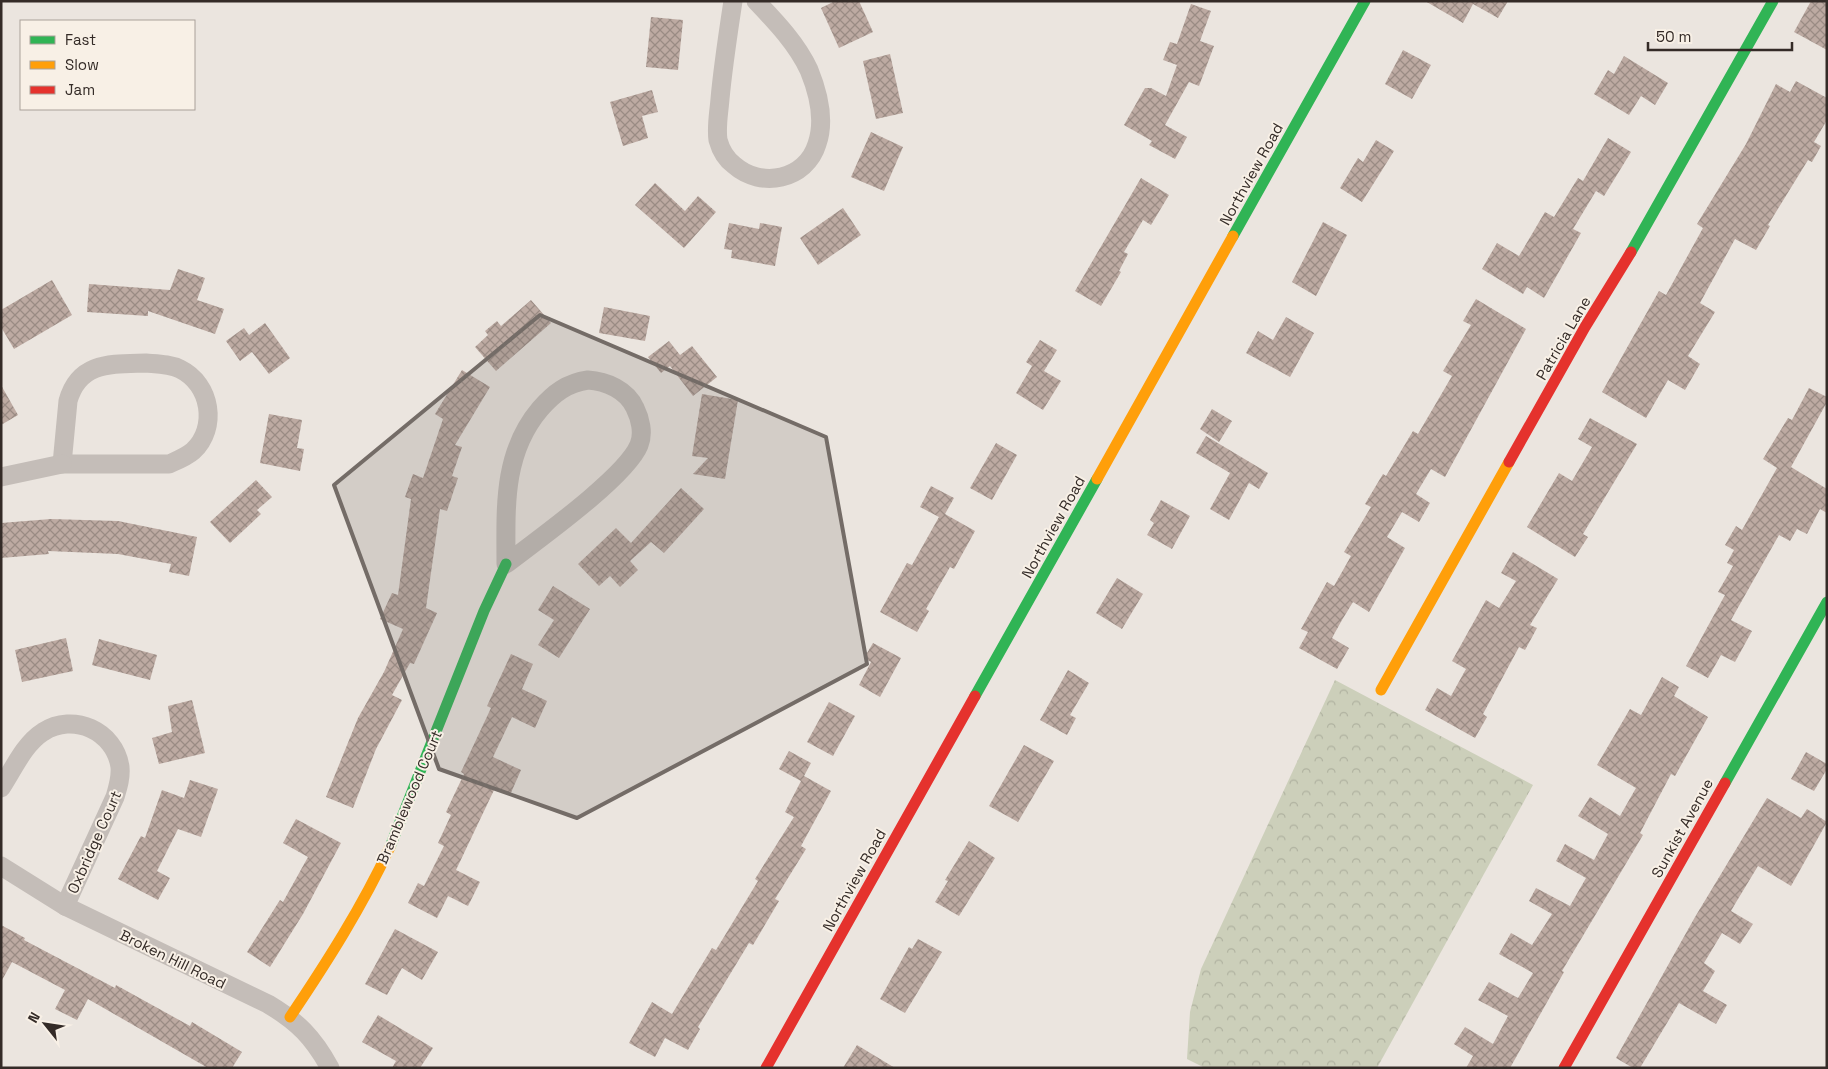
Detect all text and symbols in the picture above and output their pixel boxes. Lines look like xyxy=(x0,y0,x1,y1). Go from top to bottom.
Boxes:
legend xyxy=(20,20,195,110)
scale bar xyxy=(1648,20,1792,52)
text: 50 m xyxy=(1656,27,1691,46)
text: Fast xyxy=(65,30,96,49)
text: Slow xyxy=(65,55,99,74)
text: Jam xyxy=(65,80,95,99)
street label: Northview Road xyxy=(1215,120,1287,228)
street label: Patricia Lane xyxy=(1531,293,1595,383)
street label: Northview Road xyxy=(1017,473,1089,581)
street label: Bramblewood Court xyxy=(372,727,446,867)
street label: Sunkist Avenue xyxy=(1647,775,1717,881)
street label: Oxbridge Court xyxy=(63,788,125,896)
street label: Northview Road xyxy=(818,826,890,934)
street label: Broken Hill Road xyxy=(117,925,229,993)
north arrow xyxy=(20,999,70,1049)
text: N xyxy=(24,1009,44,1026)

